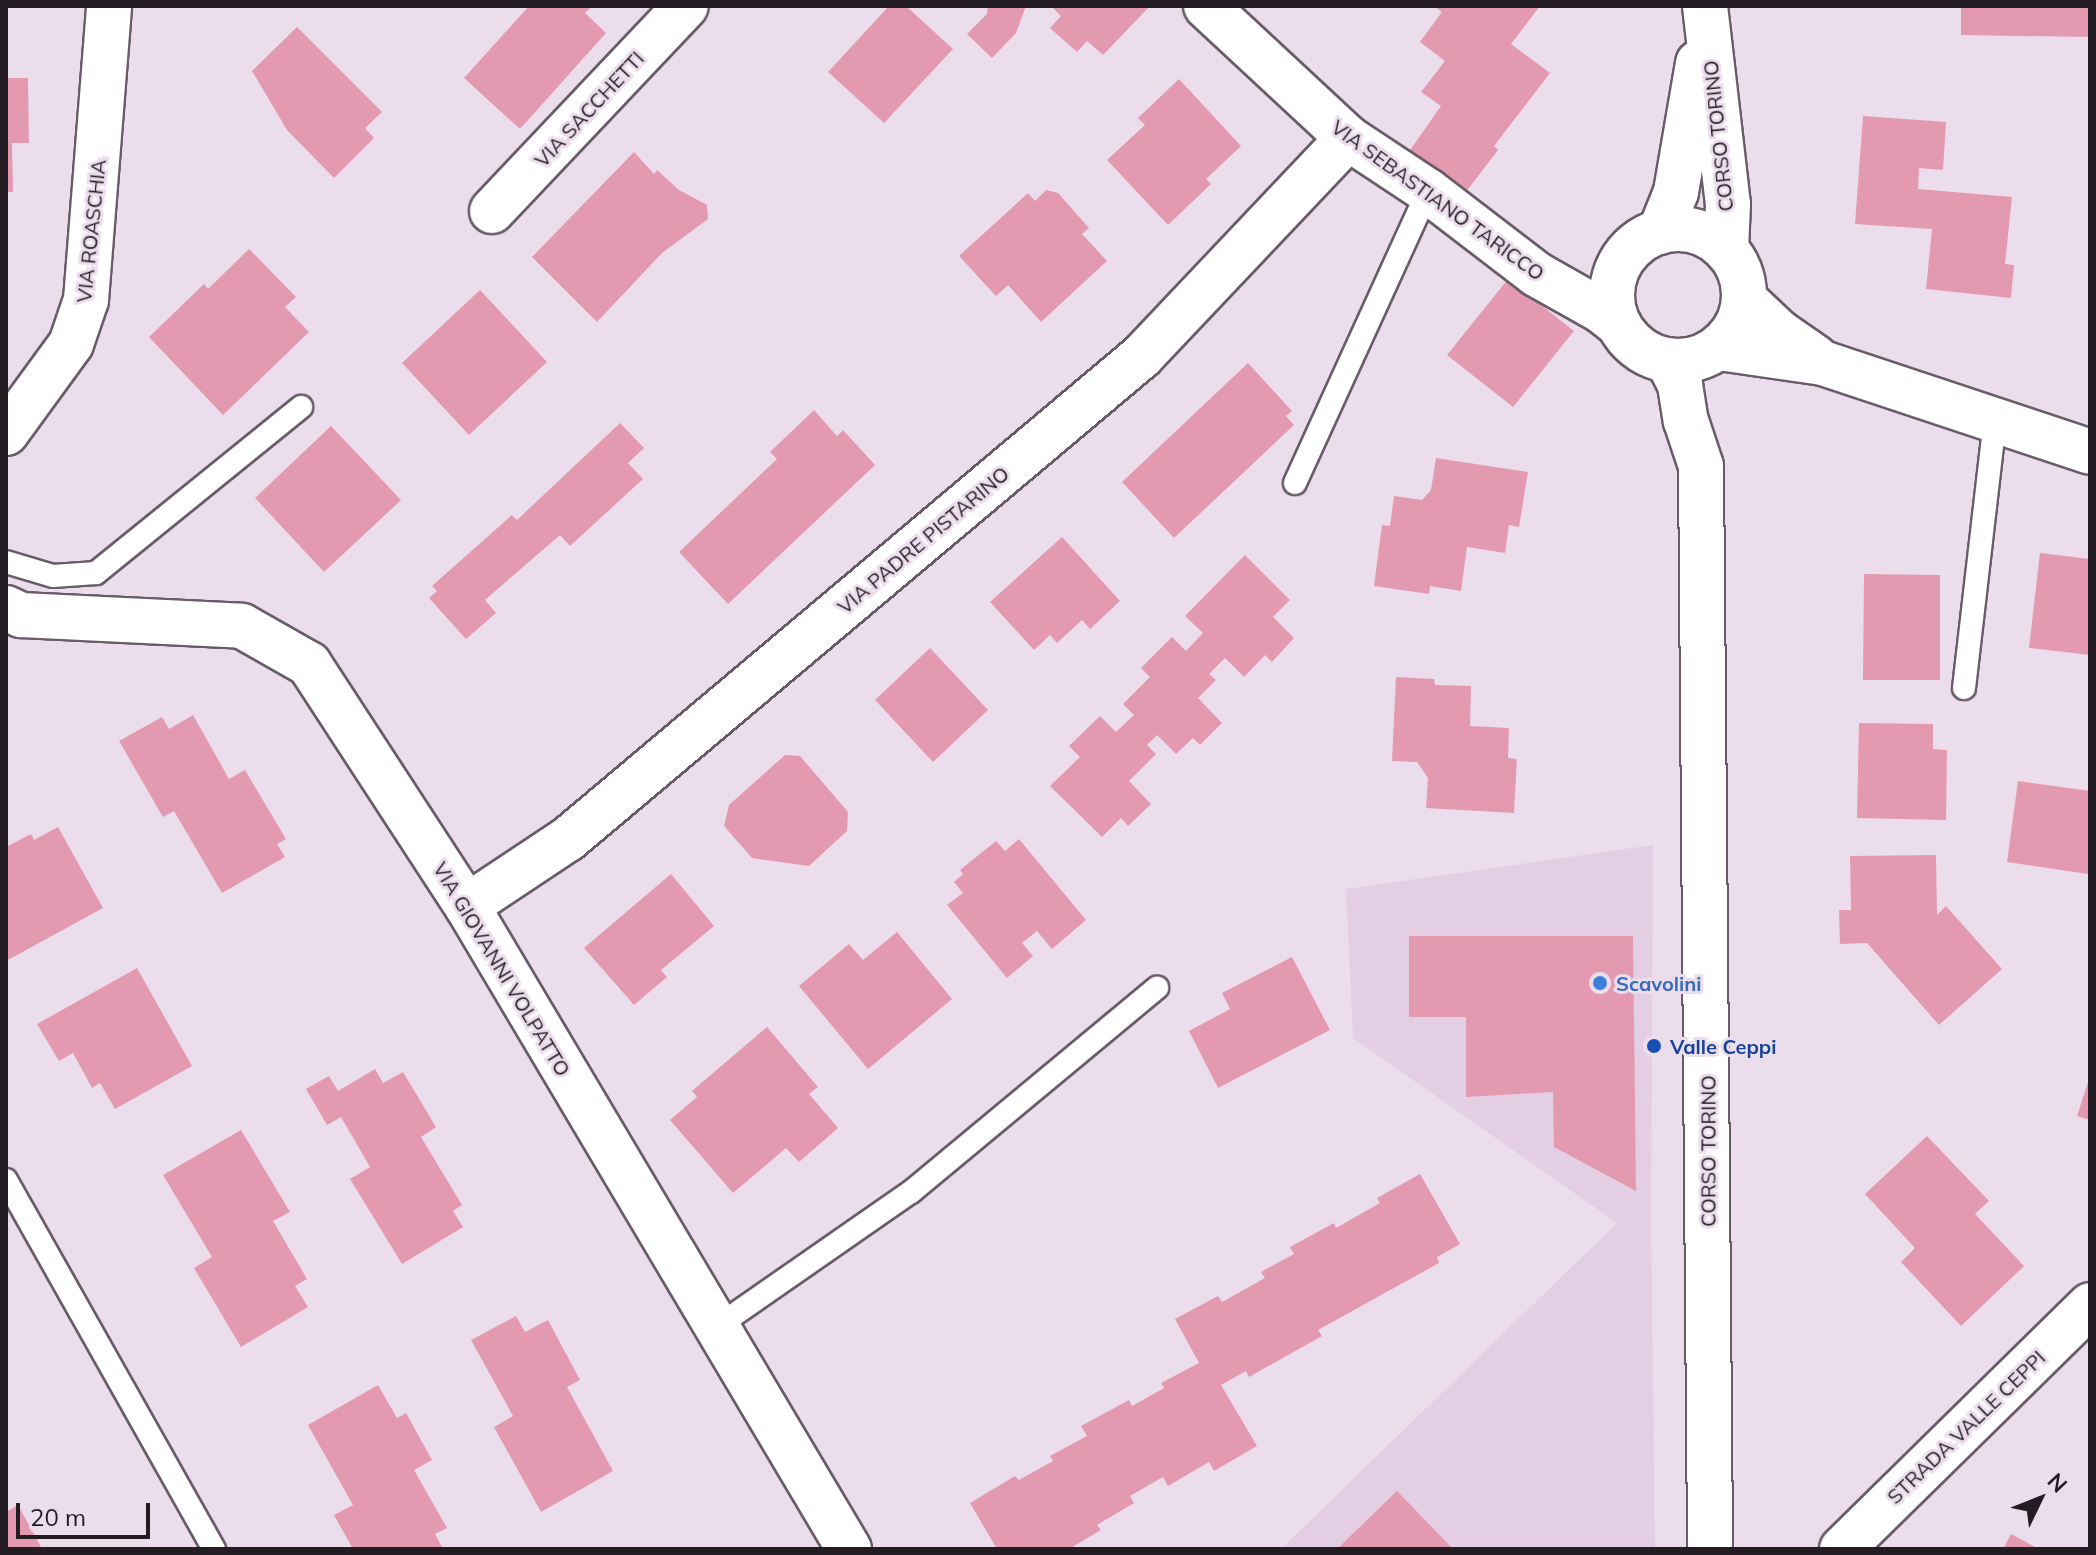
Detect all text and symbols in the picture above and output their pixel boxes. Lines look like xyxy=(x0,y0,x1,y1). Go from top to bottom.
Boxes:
street label: VIA SACCHETTI xyxy=(529,46,649,172)
street label: CORSO TORINO xyxy=(1698,59,1738,213)
street label: VIA SEBASTIANO TARICCO xyxy=(1327,115,1549,285)
street label: VIA ROASCHIA xyxy=(72,158,110,304)
street label: VIA PADRE PISTARINO xyxy=(833,461,1013,619)
street label: VIA GIOVANNI VOLPATTO xyxy=(428,858,576,1080)
place label: Scavolini xyxy=(1616,971,1701,995)
marker: Scavolini xyxy=(1591,974,1609,992)
place label: Valle Ceppi xyxy=(1670,1034,1776,1058)
marker: Valle Ceppi xyxy=(1645,1037,1663,1055)
street label: CORSO TORINO xyxy=(1696,1075,1720,1227)
street label: STRADA VALLE CEPPI xyxy=(1882,1345,2050,1509)
north arrow xyxy=(2000,1459,2080,1539)
text: N xyxy=(2042,1467,2073,1498)
scale bar xyxy=(20,1487,154,1537)
text: 20 m xyxy=(30,1502,86,1532)

